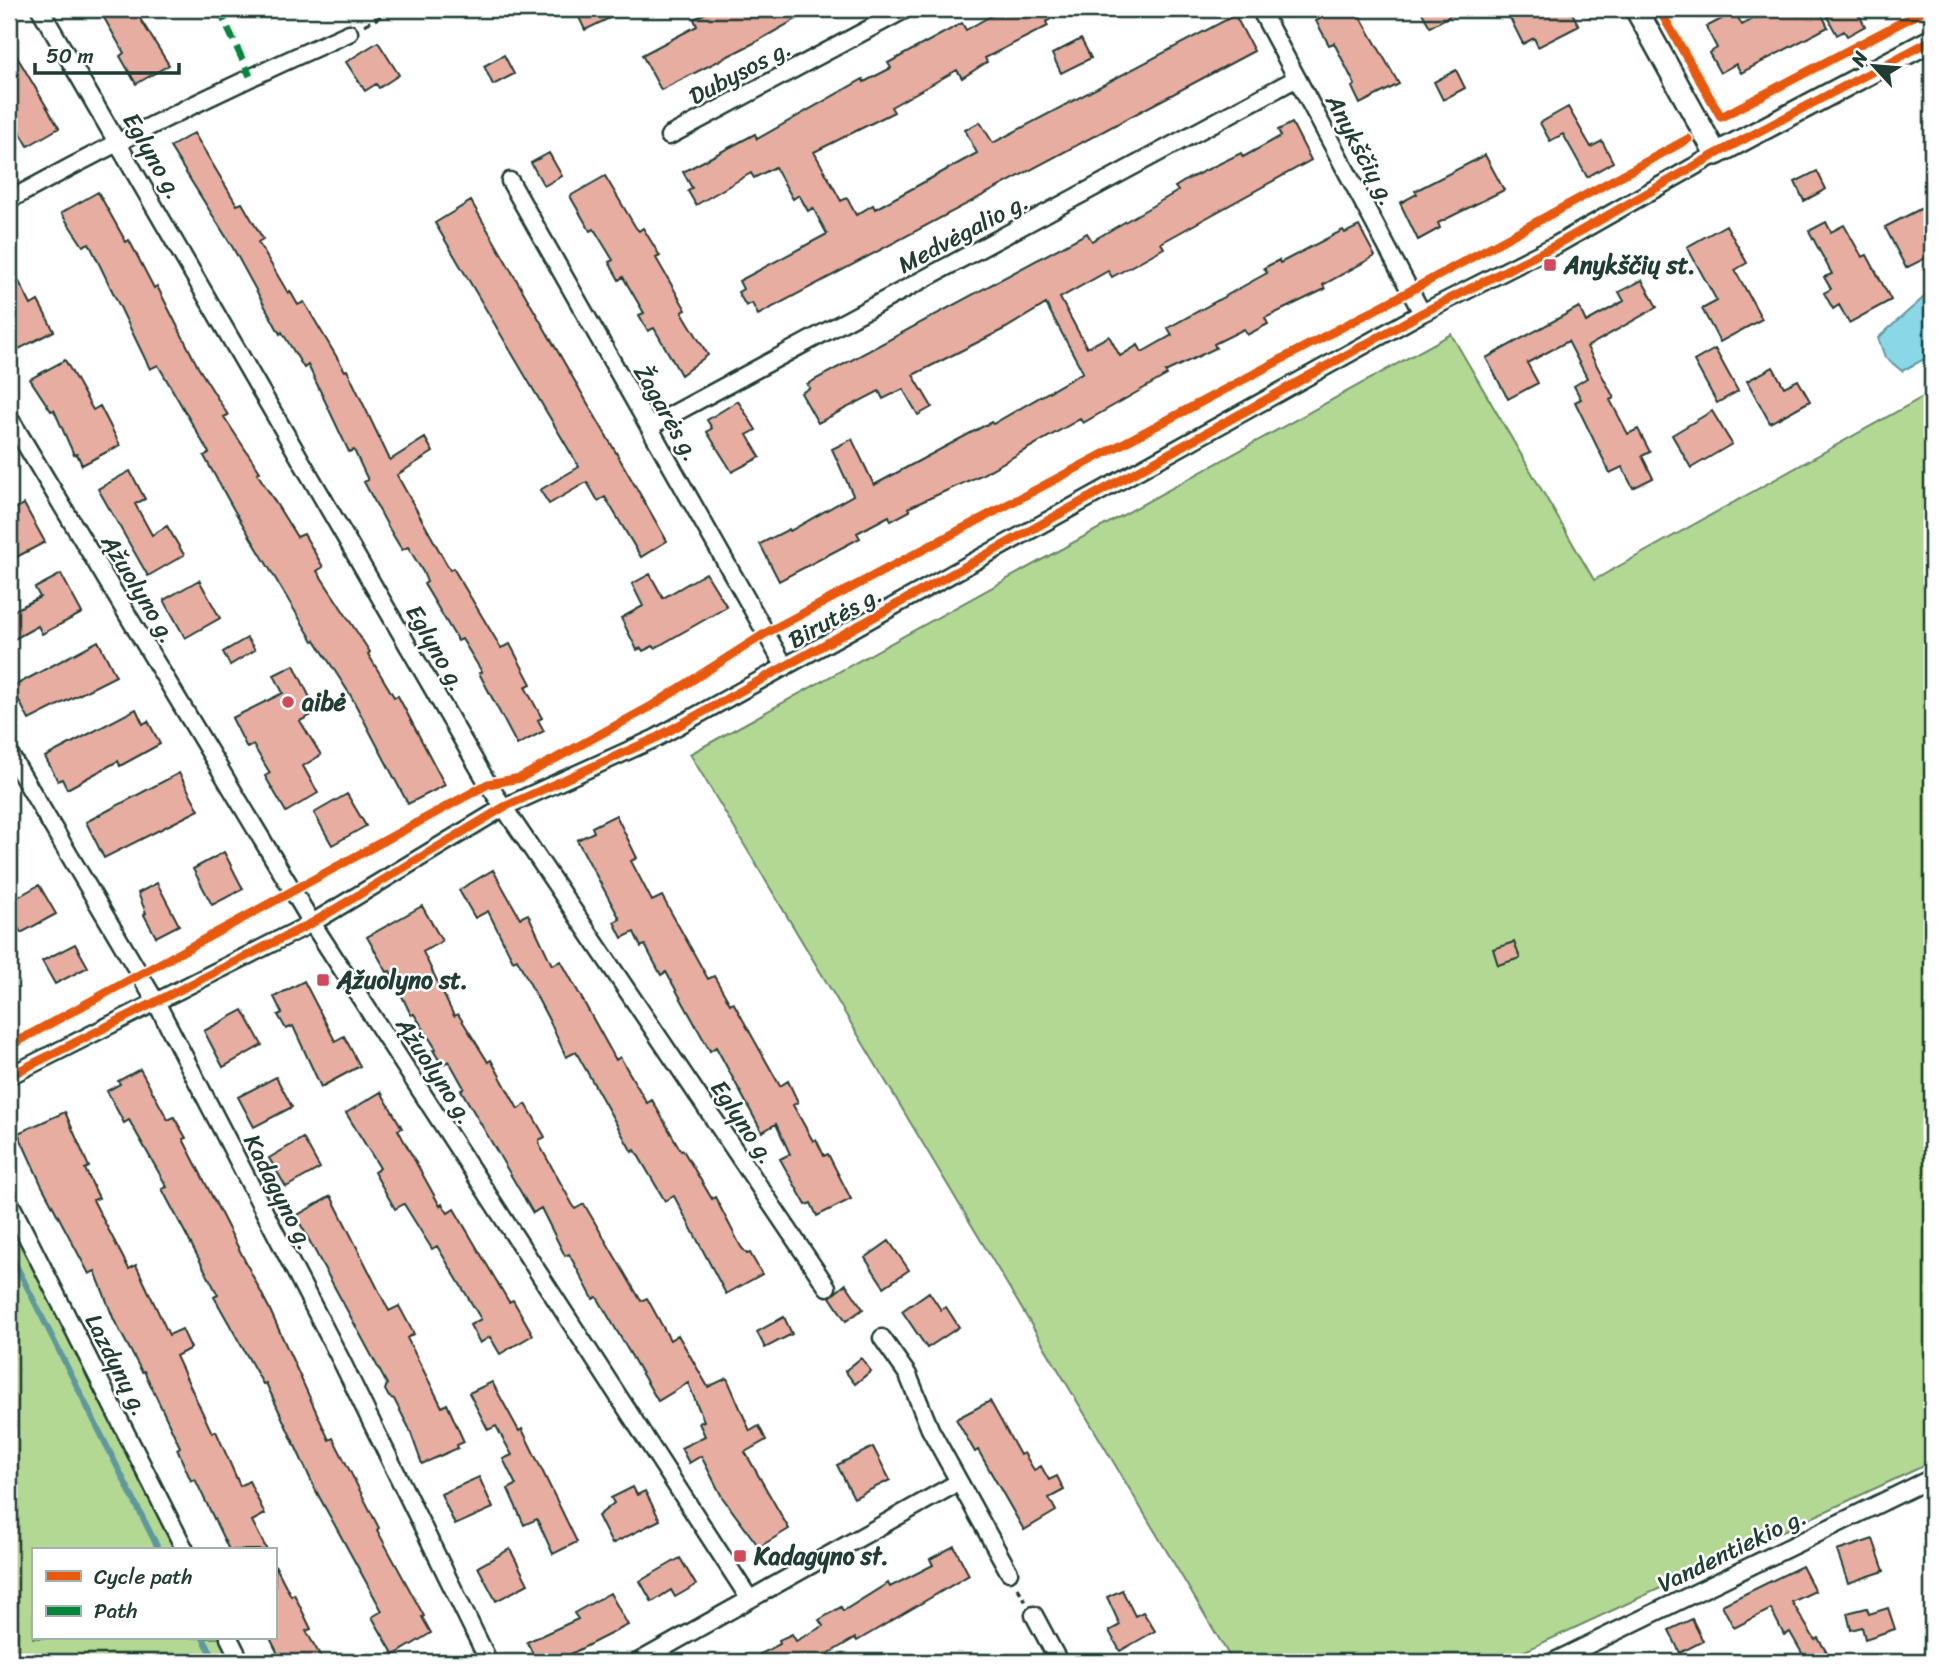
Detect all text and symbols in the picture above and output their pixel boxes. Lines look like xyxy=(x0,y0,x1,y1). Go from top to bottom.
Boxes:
street label: Dubysos g. xyxy=(681,27,799,117)
scale bar xyxy=(35,32,178,76)
north arrow xyxy=(1840,32,1910,102)
text: 50 m xyxy=(46,37,94,75)
text: N xyxy=(1841,45,1877,73)
street label: Anykščių g. xyxy=(1313,85,1408,214)
street label: Eglyno g. xyxy=(111,104,195,208)
street label: Medvėgalio g. xyxy=(890,181,1036,285)
place label: Anykščių st. xyxy=(1563,244,1695,286)
marker: Anykščių st. xyxy=(1542,257,1558,273)
street label: Žagarės g. xyxy=(622,356,712,470)
street label: Ąžuolyno g. xyxy=(89,525,188,652)
street label: Birutės g. xyxy=(780,574,890,660)
street label: Eglyno g. xyxy=(394,596,478,700)
place label: aibė xyxy=(301,681,347,723)
marker: aibė xyxy=(280,694,296,710)
place label: Ąžuolyno st. xyxy=(336,959,468,1001)
marker: Ąžuolyno st. xyxy=(315,972,331,988)
street label: Ąžuolyno g. xyxy=(384,1008,486,1133)
street label: Eglyno g. xyxy=(699,1071,787,1173)
street label: Kadagyno g. xyxy=(232,1126,326,1258)
street label: Lazdynų g. xyxy=(73,1306,161,1424)
street label: Vandentiekio g. xyxy=(1650,1496,1814,1604)
place label: Kadagyno st. xyxy=(753,1535,889,1577)
legend xyxy=(32,1548,276,1640)
marker: Kadagyno st. xyxy=(732,1548,748,1564)
text: Cycle path xyxy=(94,1558,193,1596)
text: Path xyxy=(94,1592,137,1630)

